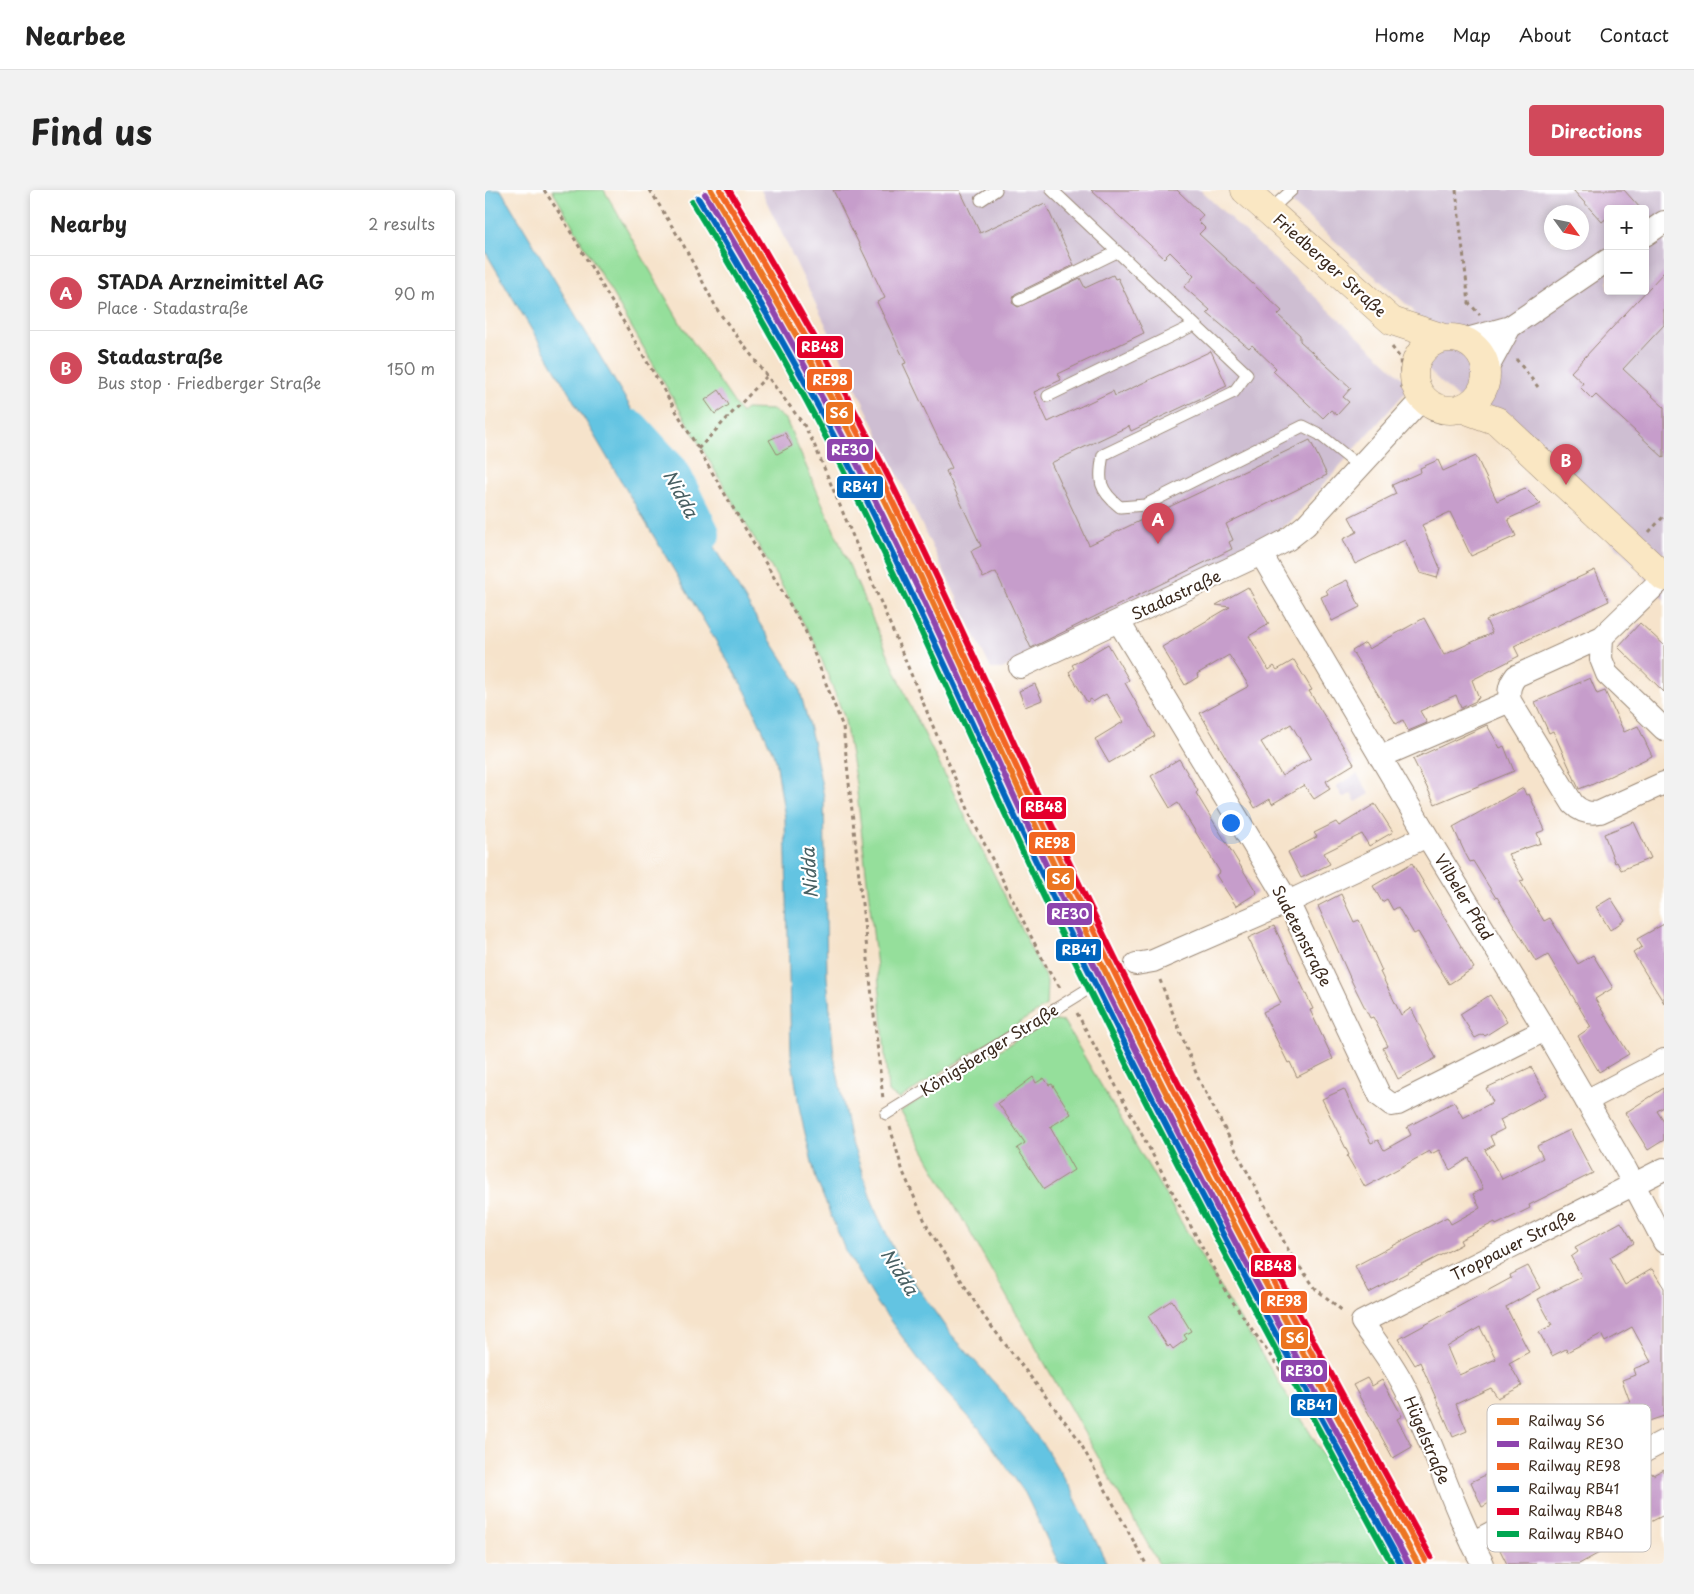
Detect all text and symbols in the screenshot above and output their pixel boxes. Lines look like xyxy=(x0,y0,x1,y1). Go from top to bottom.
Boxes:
text: Nearbee xyxy=(25,17,126,53)
text: Home xyxy=(1374,21,1424,48)
text: Map xyxy=(1452,21,1491,48)
text: About xyxy=(1519,21,1571,48)
text: Contact xyxy=(1599,21,1669,48)
text: Find us xyxy=(30,104,152,157)
button: Directions xyxy=(1529,105,1664,156)
north arrow xyxy=(1544,205,1589,250)
map controls xyxy=(1604,205,1649,295)
button: + xyxy=(1604,205,1649,250)
text: Nearby xyxy=(50,207,127,239)
street label: Friedberger Straße xyxy=(1269,207,1393,322)
text: 2 results xyxy=(368,211,435,235)
button: − xyxy=(1604,250,1649,295)
text: STADA Arzneimittel AG xyxy=(97,267,324,295)
text: A xyxy=(60,281,72,305)
text: 90 m xyxy=(394,281,435,305)
text: Place · Stadastraße xyxy=(97,295,248,319)
line badge: RB48 xyxy=(796,335,844,359)
text: RB48 xyxy=(801,336,839,357)
text: Stadastraße xyxy=(97,342,223,370)
text: B xyxy=(61,356,71,380)
text: 150 m xyxy=(387,356,435,380)
line badge: RE98 xyxy=(806,368,853,392)
text: RE98 xyxy=(812,369,848,390)
text: Bus stop · Friedberger Straße xyxy=(97,370,321,394)
line badge: S6 xyxy=(825,401,854,425)
text: S6 xyxy=(830,402,848,423)
line badge: RE30 xyxy=(826,438,874,462)
text: RE30 xyxy=(831,439,869,460)
pin: B xyxy=(1550,444,1582,485)
water label: Nidda xyxy=(657,464,706,523)
line badge: RB41 xyxy=(836,475,884,499)
text: RB41 xyxy=(843,476,877,497)
pin: A xyxy=(1142,503,1174,544)
street label: Stadastraße xyxy=(1127,563,1224,625)
line badge: RB48 xyxy=(1020,796,1067,820)
text: RB48 xyxy=(1025,796,1063,817)
your location xyxy=(1218,810,1244,836)
line badge: RE98 xyxy=(1028,831,1076,855)
text: RE98 xyxy=(1034,832,1070,853)
water label: Nidda xyxy=(793,846,824,899)
street label: Vilbeler Pfad xyxy=(1430,849,1500,944)
line badge: S6 xyxy=(1046,867,1075,891)
text: S6 xyxy=(1052,868,1070,889)
street label: Sudetenstraße xyxy=(1267,881,1339,990)
line badge: RE30 xyxy=(1046,902,1093,926)
text: RE30 xyxy=(1051,903,1089,924)
line badge: RB41 xyxy=(1055,938,1102,962)
text: RB41 xyxy=(1062,939,1096,960)
street label: Königsberger Straße xyxy=(915,997,1062,1101)
street label: Troppauer Straße xyxy=(1446,1202,1579,1286)
water label: Nidda xyxy=(875,1242,926,1300)
line badge: RB48 xyxy=(1250,1254,1297,1278)
text: RB48 xyxy=(1254,1255,1292,1276)
line badge: RE98 xyxy=(1260,1290,1308,1314)
text: RE98 xyxy=(1266,1290,1302,1311)
line badge: S6 xyxy=(1280,1326,1309,1350)
text: S6 xyxy=(1286,1327,1304,1348)
line badge: RE30 xyxy=(1280,1359,1328,1383)
text: RE30 xyxy=(1285,1360,1323,1381)
street label: Hügelstraße xyxy=(1399,1392,1457,1487)
line badge: RB41 xyxy=(1290,1393,1338,1417)
text: RB41 xyxy=(1297,1394,1331,1415)
legend xyxy=(1487,1404,1651,1552)
text: Railway S6 xyxy=(1528,1410,1605,1431)
text: Railway RE30 xyxy=(1528,1433,1624,1454)
text: Railway RE98 xyxy=(1528,1455,1621,1476)
text: Railway RB41 xyxy=(1528,1478,1619,1499)
text: Railway RB48 xyxy=(1528,1500,1623,1521)
text: Railway RB40 xyxy=(1528,1523,1624,1544)

